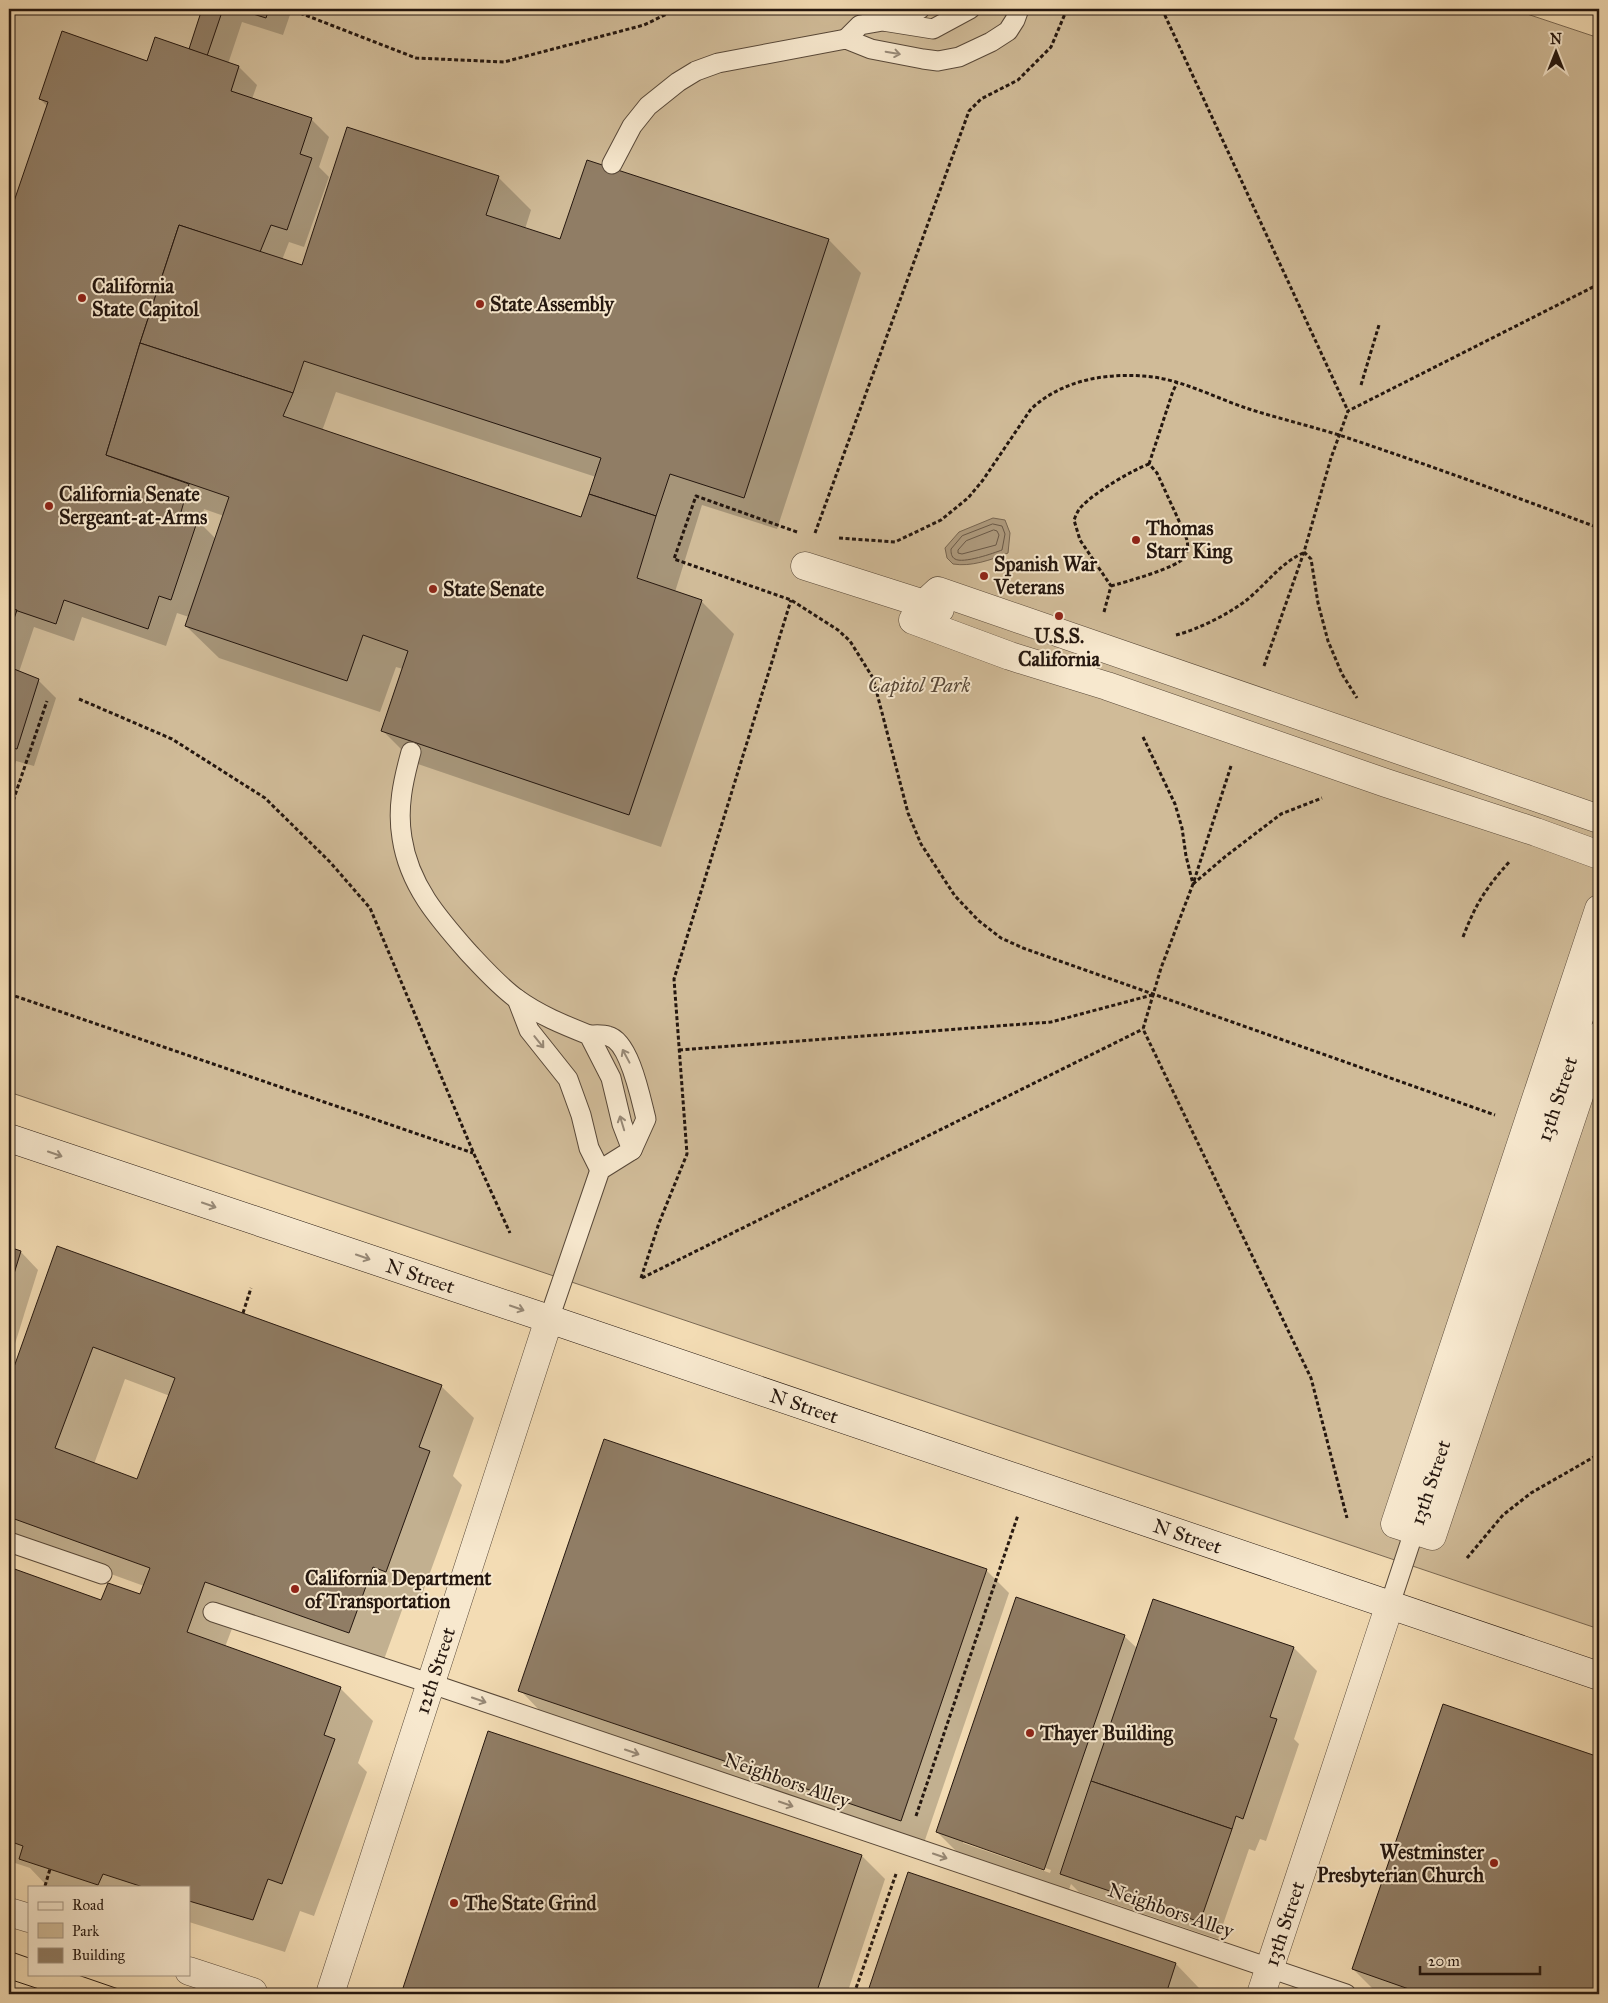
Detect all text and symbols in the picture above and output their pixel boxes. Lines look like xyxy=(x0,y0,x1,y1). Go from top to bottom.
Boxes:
north arrow xyxy=(1530,28,1580,78)
text: N xyxy=(1550,31,1562,48)
one-way arrow xyxy=(884,48,900,58)
place label: California State Capitol xyxy=(92,274,199,322)
marker: California State Capitol xyxy=(76,292,88,304)
place label: State Assembly xyxy=(490,292,616,317)
marker: State Assembly xyxy=(474,298,486,310)
place label: California Senate Sergeant-at-Arms xyxy=(59,482,208,530)
marker: California Senate Sergeant-at-Arms xyxy=(43,500,55,512)
place label: Thomas Starr King xyxy=(1145,516,1233,564)
marker: Thomas Starr King xyxy=(1130,534,1142,546)
place label: Spanish War Veterans xyxy=(993,552,1097,599)
marker: Spanish War Veterans xyxy=(978,570,990,582)
place label: State Senate xyxy=(443,577,545,601)
marker: State Senate xyxy=(427,583,439,595)
marker: U.S.S. California xyxy=(1053,610,1065,622)
place label: U.S.S. California xyxy=(1018,624,1101,671)
park label: Capitol Park xyxy=(868,673,970,698)
one-way arrow xyxy=(533,1035,544,1048)
one-way arrow xyxy=(621,1049,631,1063)
street label: 13th Street xyxy=(1532,1053,1582,1145)
one-way arrow xyxy=(617,1116,627,1132)
one-way arrow xyxy=(47,1149,63,1159)
one-way arrow xyxy=(201,1201,216,1210)
one-way arrow xyxy=(355,1253,370,1262)
street label: N Street xyxy=(383,1253,458,1299)
one-way arrow xyxy=(509,1304,525,1314)
street label: N Street xyxy=(767,1383,842,1429)
street label: 13th Street xyxy=(1405,1437,1455,1528)
street label: N Street xyxy=(1150,1513,1225,1559)
place label: California Department of Transportation xyxy=(305,1566,492,1614)
marker: California Department of Transportation xyxy=(289,1583,301,1595)
street label: 12th Street xyxy=(410,1624,460,1717)
one-way arrow xyxy=(470,1695,486,1705)
place label: Thayer Building xyxy=(1039,1721,1173,1746)
marker: Thayer Building xyxy=(1024,1727,1036,1739)
one-way arrow xyxy=(624,1747,640,1757)
street label: Neighbors Alley xyxy=(721,1747,854,1814)
one-way arrow xyxy=(778,1799,794,1809)
place label: Westminster Presbyterian Church xyxy=(1317,1840,1485,1888)
one-way arrow xyxy=(932,1852,948,1861)
marker: Westminster Presbyterian Church xyxy=(1488,1857,1500,1869)
street label: Neighbors Alley xyxy=(1105,1877,1238,1944)
street label: 13th Street xyxy=(1259,1878,1309,1969)
legend xyxy=(28,1886,190,1976)
place label: The State Grind xyxy=(463,1891,598,1915)
text: Road xyxy=(72,1896,104,1914)
marker: The State Grind xyxy=(448,1897,460,1909)
text: Park xyxy=(72,1922,99,1940)
scale bar xyxy=(1420,1943,1540,1975)
text: Building xyxy=(72,1946,126,1964)
text: 20 m xyxy=(1428,1952,1460,1970)

